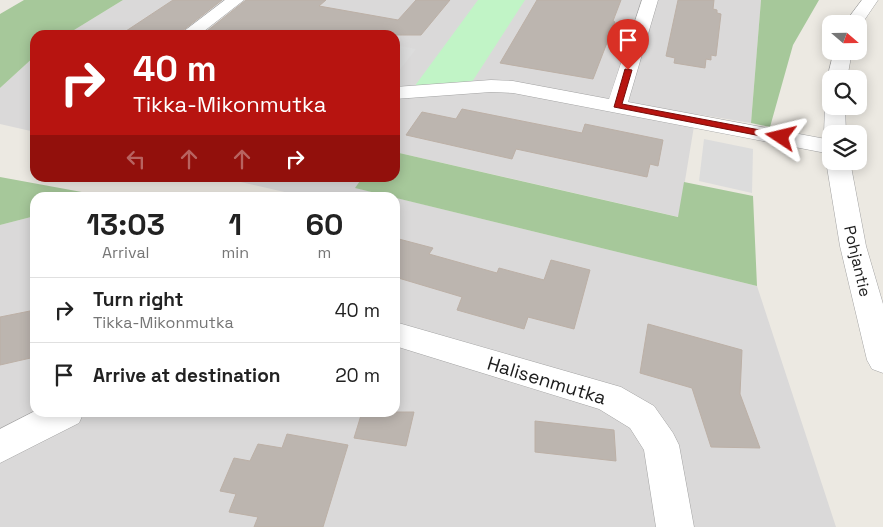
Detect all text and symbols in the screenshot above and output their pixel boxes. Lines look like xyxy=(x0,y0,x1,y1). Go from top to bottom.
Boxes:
north arrow xyxy=(822,15,868,60)
map controls xyxy=(822,15,867,170)
pin xyxy=(607,19,649,70)
icon: arrive xyxy=(614,26,642,54)
text: 40 m xyxy=(133,47,217,91)
icon: right xyxy=(50,50,115,115)
button: search xyxy=(822,70,867,115)
text: Tikka-Mikonmutka xyxy=(133,90,326,118)
position arrow xyxy=(754,110,806,162)
button: layers xyxy=(822,125,867,170)
icon: left xyxy=(122,145,150,173)
icon: ahead xyxy=(175,145,203,173)
icon: ahead xyxy=(228,145,256,173)
icon: right xyxy=(281,145,309,173)
text: 13:03 xyxy=(87,205,165,244)
text: 1 xyxy=(228,205,242,244)
text: 60 xyxy=(305,205,343,244)
street label: Pohjantie xyxy=(839,223,876,299)
text: Arrival xyxy=(102,242,150,263)
text: min xyxy=(221,242,249,263)
text: m xyxy=(318,242,331,263)
text: Turn right xyxy=(93,287,183,312)
icon: right xyxy=(50,296,78,324)
text: 40 m xyxy=(335,298,380,323)
text: Tikka-Mikonmutka xyxy=(93,312,234,333)
street label: Halisenmutka xyxy=(484,351,609,410)
icon: arrive xyxy=(50,361,78,389)
text: Arrive at destination xyxy=(93,363,281,388)
text: 20 m xyxy=(335,363,380,388)

